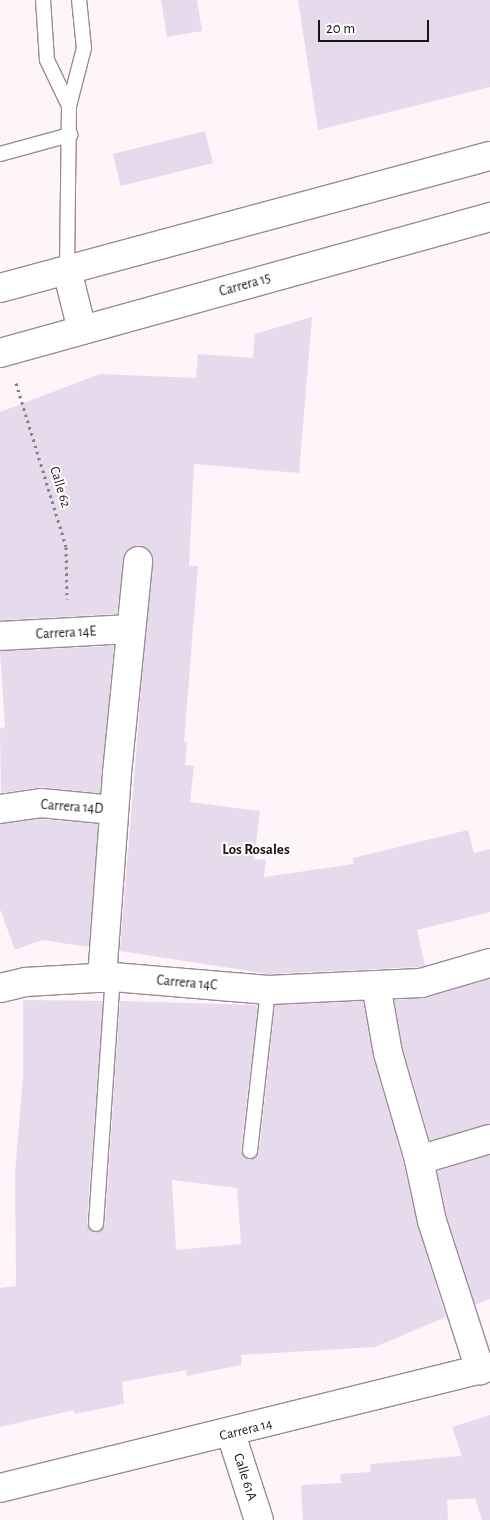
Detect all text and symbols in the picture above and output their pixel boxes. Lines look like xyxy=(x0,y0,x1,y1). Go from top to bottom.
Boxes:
scale bar xyxy=(320,10,431,42)
text: 20 m xyxy=(326,21,355,36)
street label: Carrera 15 xyxy=(217,270,273,300)
street label: Calle 62 xyxy=(46,464,74,510)
street label: Carrera 14E xyxy=(35,623,97,643)
street label: Carrera 14D xyxy=(40,796,104,818)
district label: Los Rosales xyxy=(222,841,290,859)
street label: Carrera 14C xyxy=(156,972,218,994)
street label: Carrera 14 xyxy=(218,1415,274,1445)
street label: Calle 61A xyxy=(229,1451,261,1503)

